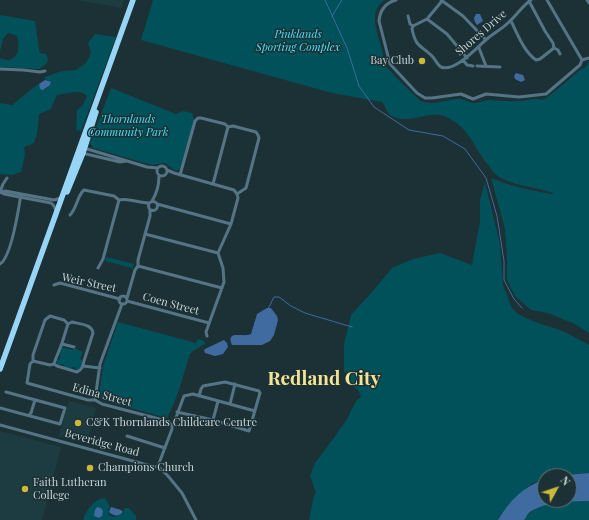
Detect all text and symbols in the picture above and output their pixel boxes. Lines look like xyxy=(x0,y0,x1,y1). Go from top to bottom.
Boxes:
street label: Shores Drive xyxy=(453,7,509,59)
park label: Pinklands Sporting Complex xyxy=(256,28,340,54)
place label: Bay Club xyxy=(370,54,414,68)
marker: Bay Club xyxy=(417,56,427,66)
park label: Thornlands Community Park xyxy=(88,113,168,139)
street label: Weir Street xyxy=(61,271,117,295)
street label: Coen Street xyxy=(141,290,201,318)
district label: Redland City xyxy=(267,368,381,390)
street label: Edina Street xyxy=(71,381,133,409)
place label: C&K Thornlands Childcare Centre xyxy=(86,416,257,430)
marker: C&K Thornlands Childcare Centre xyxy=(73,418,83,428)
street label: Beveridge Road xyxy=(63,427,141,459)
place label: Champions Church xyxy=(98,461,194,475)
marker: Champions Church xyxy=(85,463,95,473)
north arrow xyxy=(537,468,577,508)
text: N xyxy=(558,473,574,488)
place label: Faith Lutheran College xyxy=(33,476,107,502)
marker: Faith Lutheran College xyxy=(20,484,30,494)

